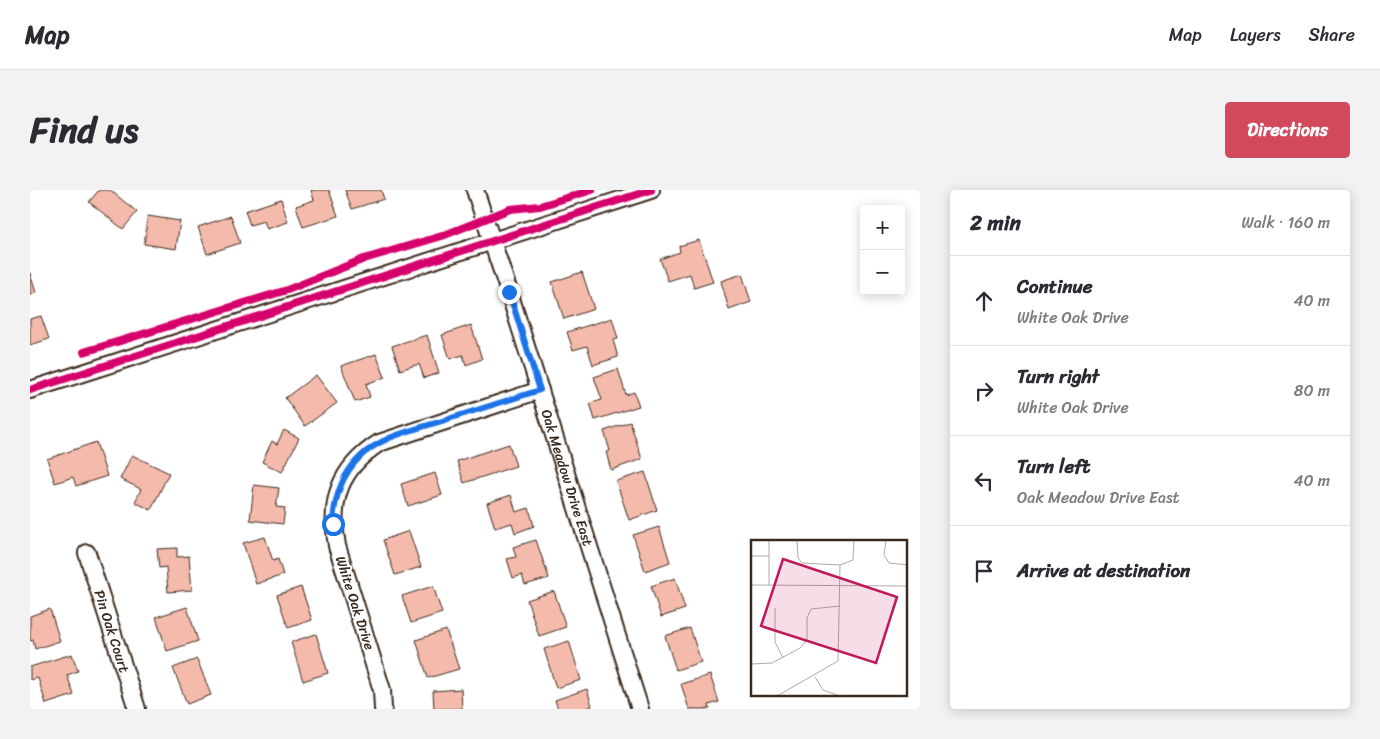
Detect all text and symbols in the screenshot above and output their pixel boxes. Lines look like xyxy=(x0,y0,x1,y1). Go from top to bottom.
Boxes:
text: Map xyxy=(25,14,69,56)
text: Map xyxy=(1169,19,1202,51)
text: Layers xyxy=(1230,19,1281,51)
text: Share xyxy=(1309,19,1355,51)
text: Find us xyxy=(30,99,138,161)
button: Directions xyxy=(1225,102,1350,158)
text: 2 min xyxy=(970,204,1021,242)
map controls xyxy=(860,205,905,295)
button: + xyxy=(860,205,905,250)
text: Walk · 160 m xyxy=(1241,208,1330,237)
button: − xyxy=(860,250,905,295)
text: Continue xyxy=(1017,270,1093,303)
route end xyxy=(498,281,521,304)
text: 40 m xyxy=(1293,286,1330,315)
icon: ahead xyxy=(970,287,998,315)
text: White Oak Drive xyxy=(1017,303,1129,332)
text: Turn right xyxy=(1017,360,1099,393)
text: 80 m xyxy=(1294,376,1330,405)
icon: right xyxy=(970,377,998,405)
text: White Oak Drive xyxy=(1017,393,1129,422)
street label: Oak Meadow Drive East xyxy=(534,406,601,549)
text: Turn left xyxy=(1017,450,1090,483)
text: 40 m xyxy=(1293,466,1330,495)
icon: left xyxy=(970,467,998,495)
text: Oak Meadow Drive East xyxy=(1017,483,1179,512)
route start xyxy=(322,513,345,536)
inset map xyxy=(751,540,908,697)
street label: White Oak Drive xyxy=(328,553,382,653)
text: Arrive at destination xyxy=(1017,554,1190,587)
icon: arrive xyxy=(970,557,998,585)
street label: Pin Oak Court xyxy=(87,586,137,676)

